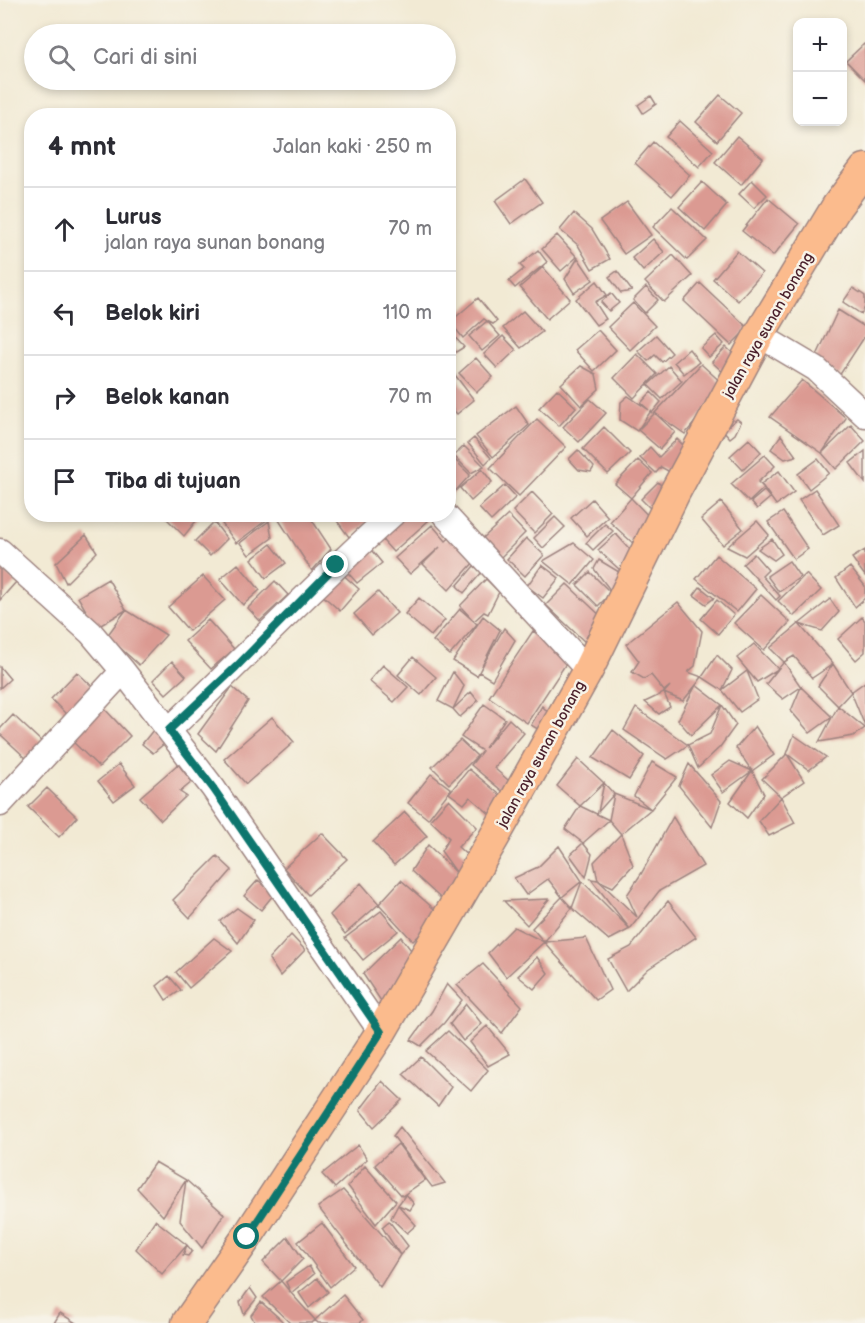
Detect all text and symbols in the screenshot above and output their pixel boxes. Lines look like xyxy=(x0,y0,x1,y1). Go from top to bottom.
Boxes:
map controls xyxy=(793,18,847,126)
button: + xyxy=(793,18,847,72)
search box xyxy=(24,24,456,90)
icon: search xyxy=(45,41,78,74)
text: Cari di sini xyxy=(93,44,197,71)
button: − xyxy=(793,72,847,126)
text: 4 mnt xyxy=(48,132,116,163)
text: Jalan kaki · 250 m xyxy=(273,135,432,159)
text: Lurus xyxy=(105,204,161,231)
icon: ahead xyxy=(48,213,81,246)
text: 70 m xyxy=(388,217,432,241)
text: jalan raya sunan bonang xyxy=(105,231,325,255)
street label: jalan raya sunan bonang xyxy=(718,249,818,402)
icon: left xyxy=(48,297,81,330)
text: Belok kiri xyxy=(105,300,200,327)
text: 110 m xyxy=(383,301,432,325)
icon: right xyxy=(48,381,81,414)
text: Belok kanan xyxy=(105,384,230,411)
text: 70 m xyxy=(388,385,432,409)
icon: arrive xyxy=(48,465,81,498)
text: Tiba di tujuan xyxy=(105,468,241,495)
route end xyxy=(322,551,348,577)
street label: jalan raya sunan bonang xyxy=(493,677,590,832)
route start xyxy=(233,1223,259,1249)

